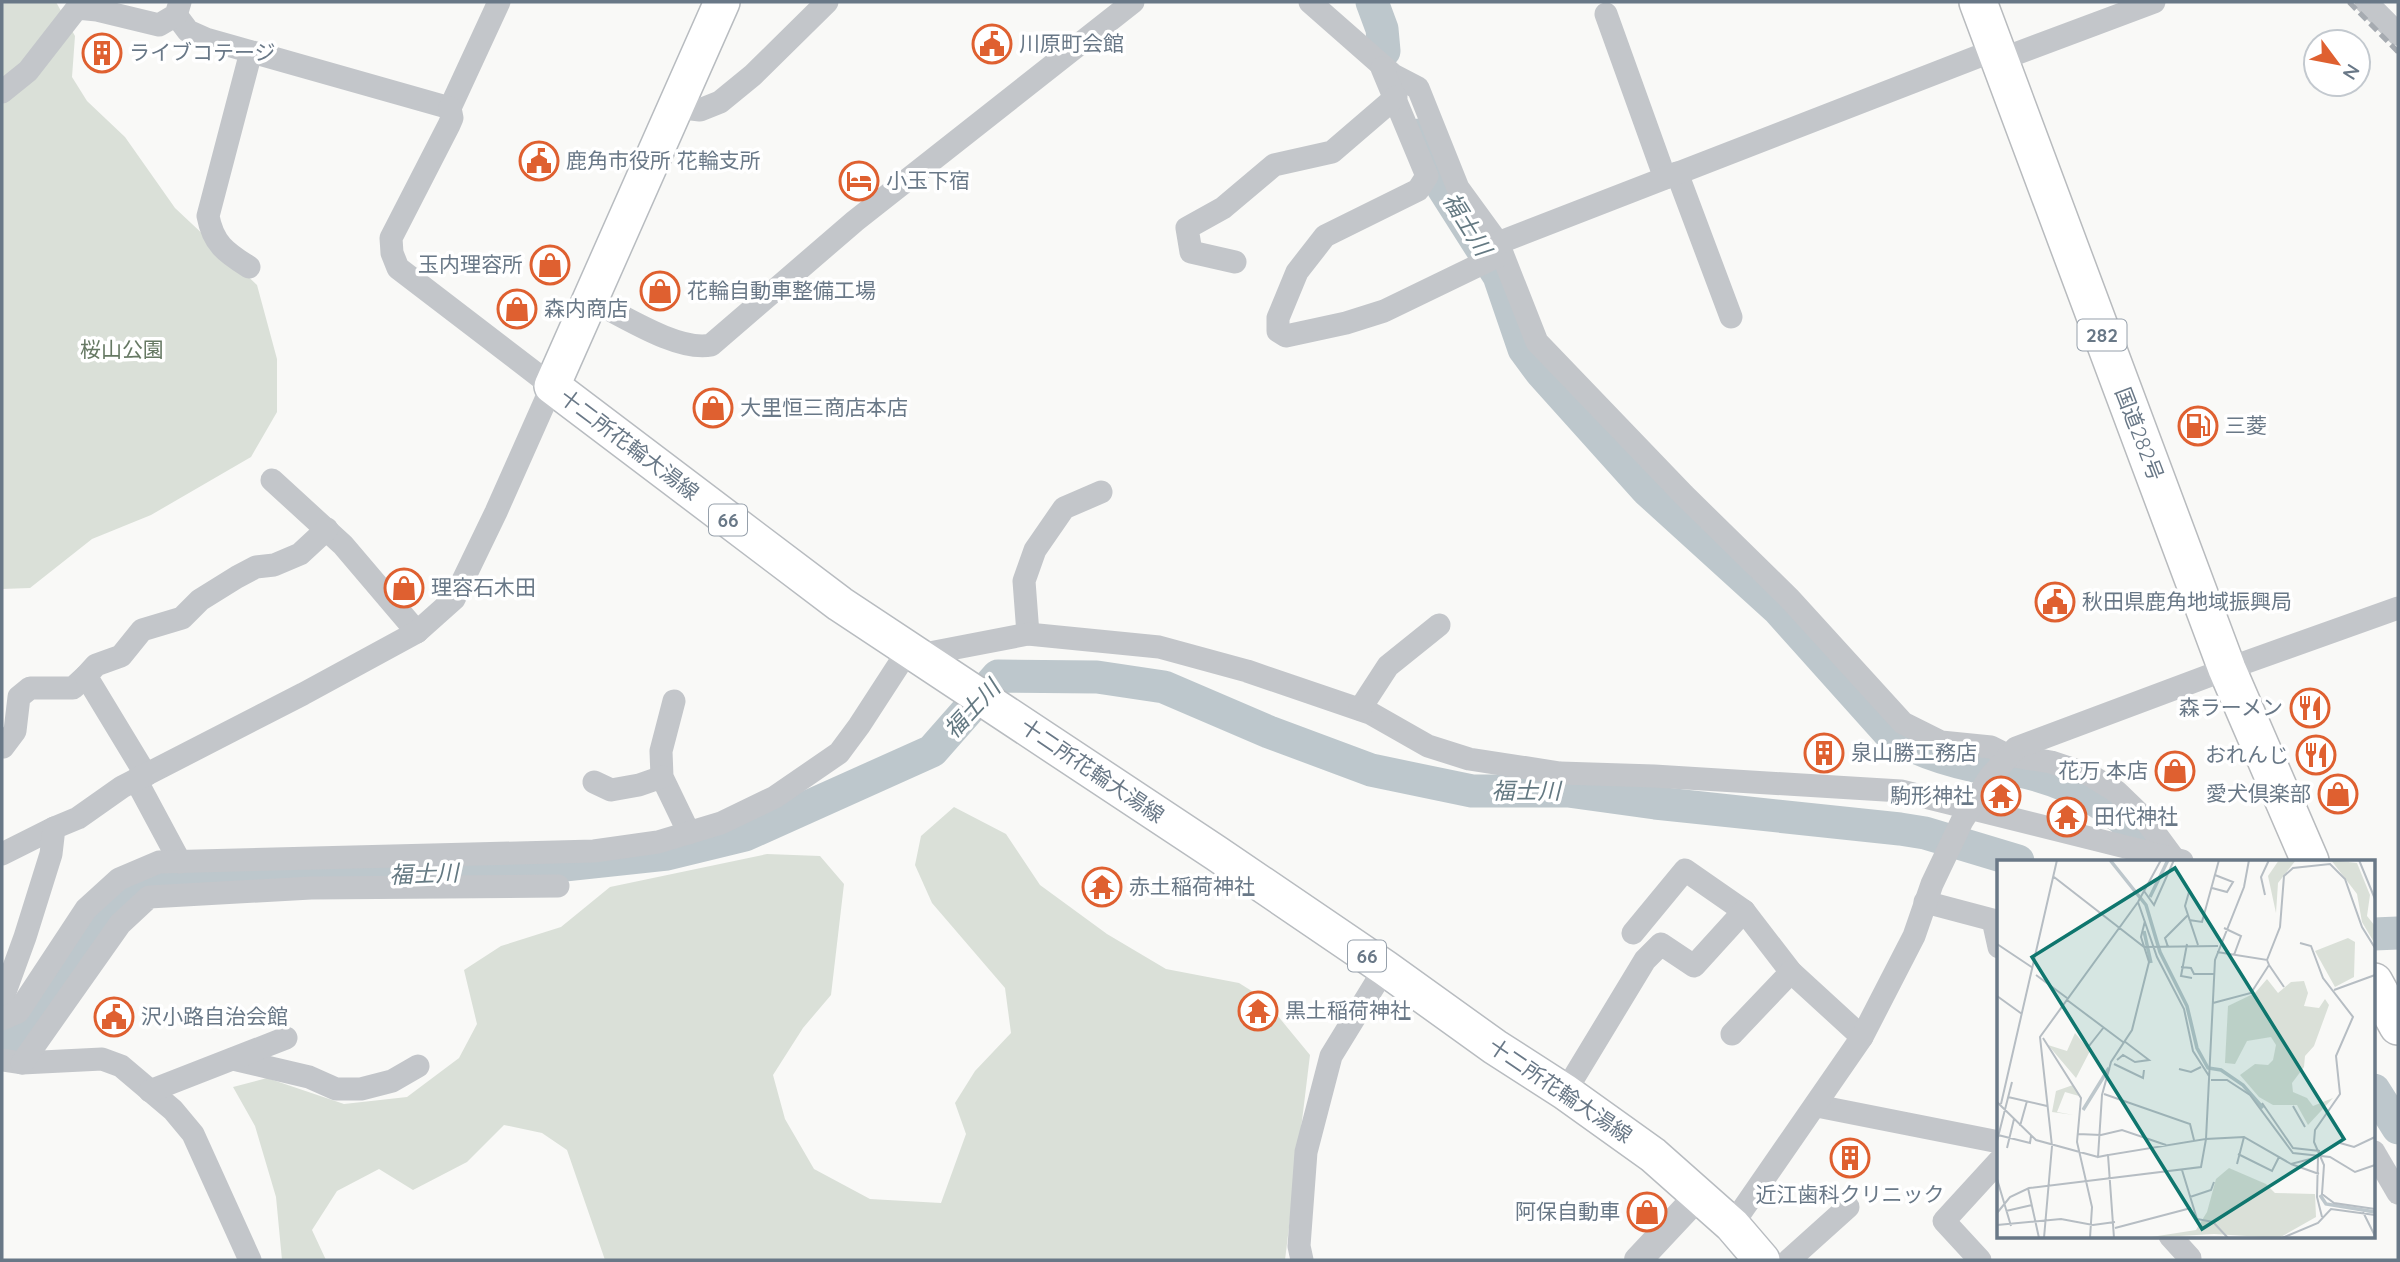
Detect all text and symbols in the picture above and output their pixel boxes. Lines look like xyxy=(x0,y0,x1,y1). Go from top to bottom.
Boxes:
public building icon: 川原町会館 xyxy=(971,23,1013,65)
north arrow xyxy=(2302,28,2372,98)
place label: 川原町会館 xyxy=(1019,30,1124,56)
building icon: ライブコテージ xyxy=(81,32,123,74)
place label: ライブコテージ xyxy=(129,39,276,65)
text: N xyxy=(2338,60,2365,84)
public building icon: 鹿角市役所 花輪支所 xyxy=(518,140,560,182)
place label: 鹿角市役所 花輪支所 xyxy=(566,147,761,173)
hotel icon: 小玉下宿 xyxy=(838,160,880,202)
place label: 小玉下宿 xyxy=(886,167,970,193)
water label: 福士川 xyxy=(1437,187,1500,263)
shop icon: 玉内理容所 xyxy=(529,244,571,286)
place label: 玉内理容所 xyxy=(418,251,523,277)
shop icon: 花輪自動車整備工場 xyxy=(639,270,681,312)
place label: 花輪自動車整備工場 xyxy=(687,277,876,303)
shop icon: 森内商店 xyxy=(496,288,538,330)
place label: 森内商店 xyxy=(544,295,628,321)
road number: 282 xyxy=(2078,320,2126,350)
park label: 桜山公園 xyxy=(80,336,164,362)
street label: 十二所花輪大湯線 xyxy=(555,383,705,505)
street label: 国道282号 xyxy=(2110,383,2170,484)
shop icon: 大里恒三商店本店 xyxy=(692,387,734,429)
place label: 大里恒三商店本店 xyxy=(740,394,908,420)
fuel station icon: 三菱 xyxy=(2177,405,2219,447)
place label: 三菱 xyxy=(2225,412,2267,438)
road number: 66 xyxy=(709,505,747,536)
shop icon: 理容石木田 xyxy=(383,567,425,609)
place label: 理容石木田 xyxy=(431,574,536,600)
public building icon: 秋田県鹿角地域振興局 xyxy=(2034,581,2076,623)
place label: 秋田県鹿角地域振興局 xyxy=(2082,588,2292,614)
water label: 福士川 xyxy=(938,671,1008,744)
restaurant icon: 森ラーメン xyxy=(2289,687,2331,729)
place label: 森ラーメン xyxy=(2179,694,2283,720)
street label: 十二所花輪大湯線 xyxy=(1016,712,1169,828)
building icon: 泉山勝工務店 xyxy=(1803,732,1845,774)
restaurant icon: おれんじ xyxy=(2295,734,2337,776)
place label: 泉山勝工務店 xyxy=(1851,739,1977,765)
place label: おれんじ xyxy=(2205,741,2289,767)
shop icon: 花万 本店 xyxy=(2154,750,2196,792)
place label: 花万 本店 xyxy=(2058,757,2148,783)
shop icon: 愛犬倶楽部 xyxy=(2317,773,2359,815)
temple icon: 駒形神社 xyxy=(1980,775,2022,817)
water label: 福士川 xyxy=(1492,776,1564,805)
place label: 愛犬倶楽部 xyxy=(2206,780,2311,806)
place label: 駒形神社 xyxy=(1890,782,1974,808)
temple icon: 田代神社 xyxy=(2046,796,2088,838)
place label: 田代神社 xyxy=(2094,803,2178,829)
water label: 福士川 xyxy=(389,858,462,889)
inset map xyxy=(1997,860,2376,1238)
temple icon: 赤土稲荷神社 xyxy=(1081,866,1123,908)
place label: 赤土稲荷神社 xyxy=(1129,873,1255,899)
road number: 66 xyxy=(1348,940,1386,972)
temple icon: 黒土稲荷神社 xyxy=(1237,990,1279,1032)
public building icon: 沢小路自治会館 xyxy=(93,996,135,1038)
place label: 黒土稲荷神社 xyxy=(1285,997,1411,1023)
place label: 沢小路自治会館 xyxy=(141,1003,288,1029)
street label: 十二所花輪大湯線 xyxy=(1484,1032,1637,1148)
building icon: 近江歯科クリニック xyxy=(1829,1137,1871,1179)
place label: 近江歯科クリニック xyxy=(1756,1181,1945,1207)
shop icon: 阿保自動車 xyxy=(1626,1191,1668,1233)
place label: 阿保自動車 xyxy=(1515,1198,1620,1224)

